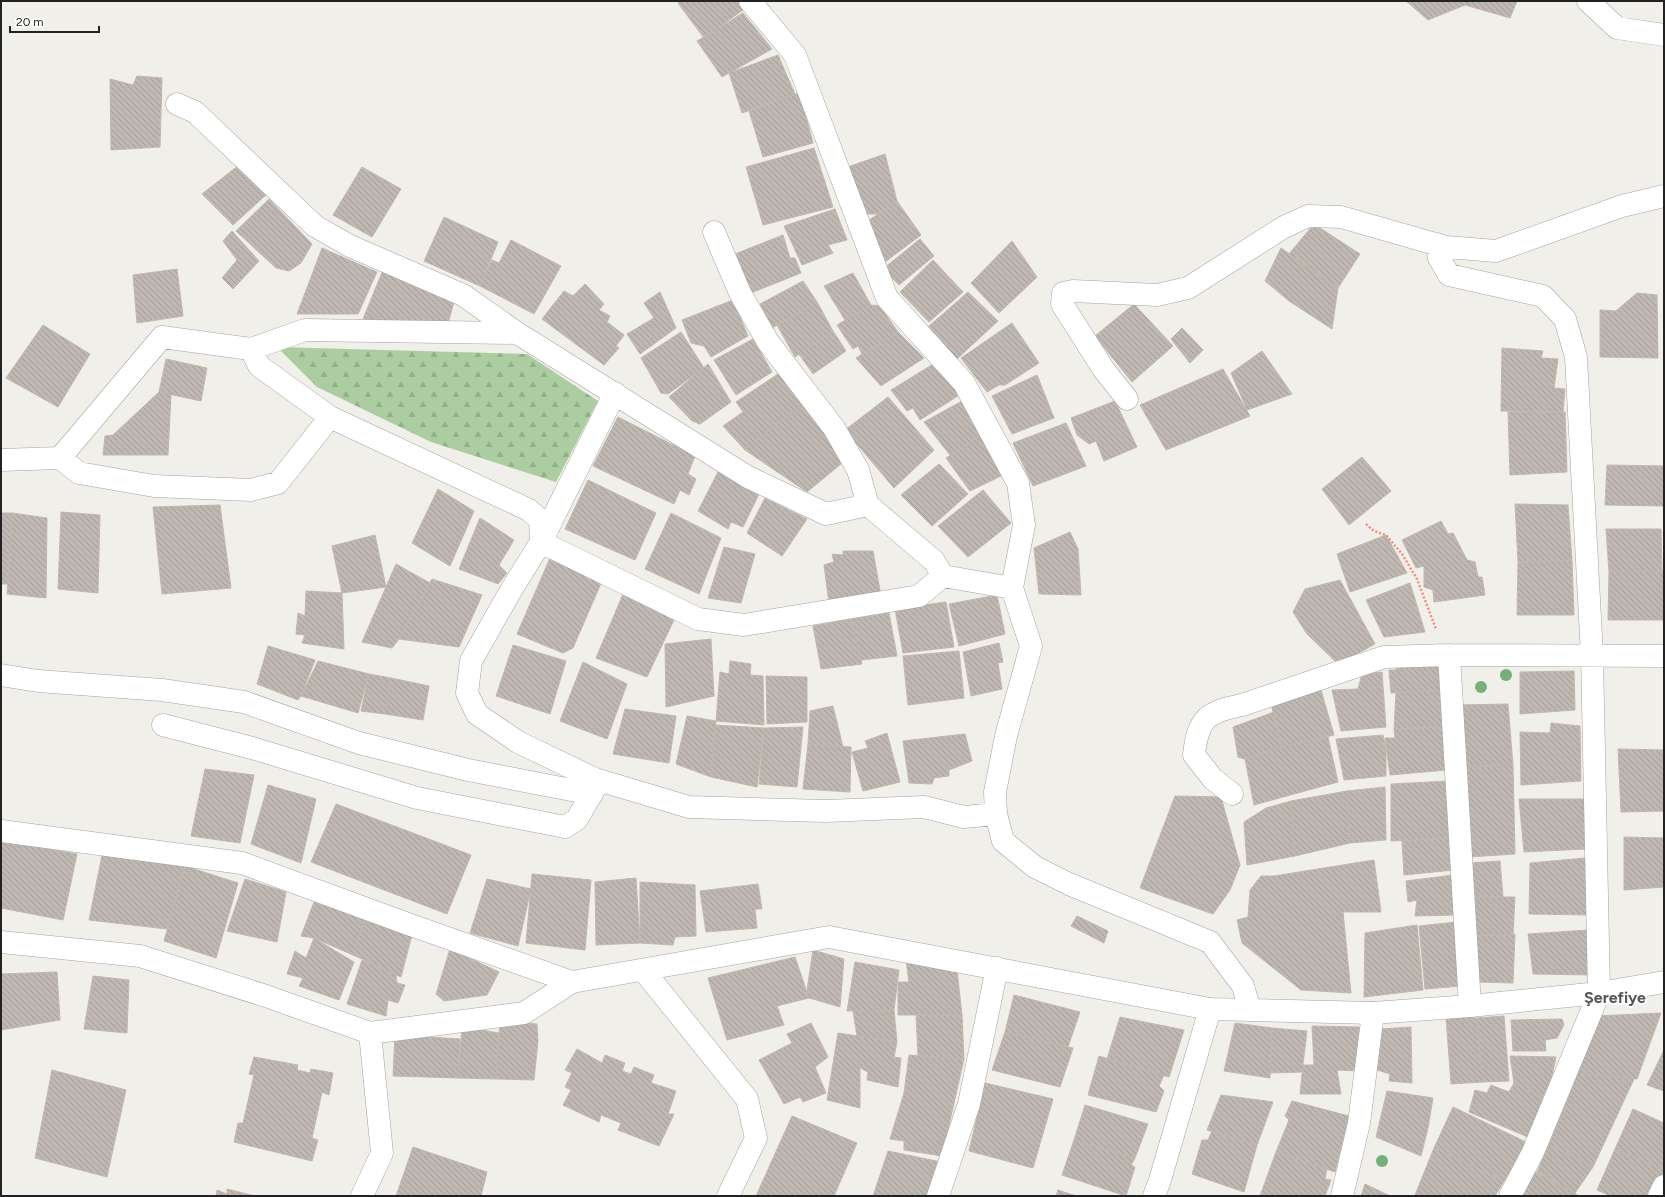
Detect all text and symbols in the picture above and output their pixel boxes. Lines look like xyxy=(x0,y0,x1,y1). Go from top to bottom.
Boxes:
scale bar xyxy=(10,8,99,34)
text: 20 m xyxy=(16,15,44,29)
district label: Şerefiye xyxy=(1584,988,1646,1007)

